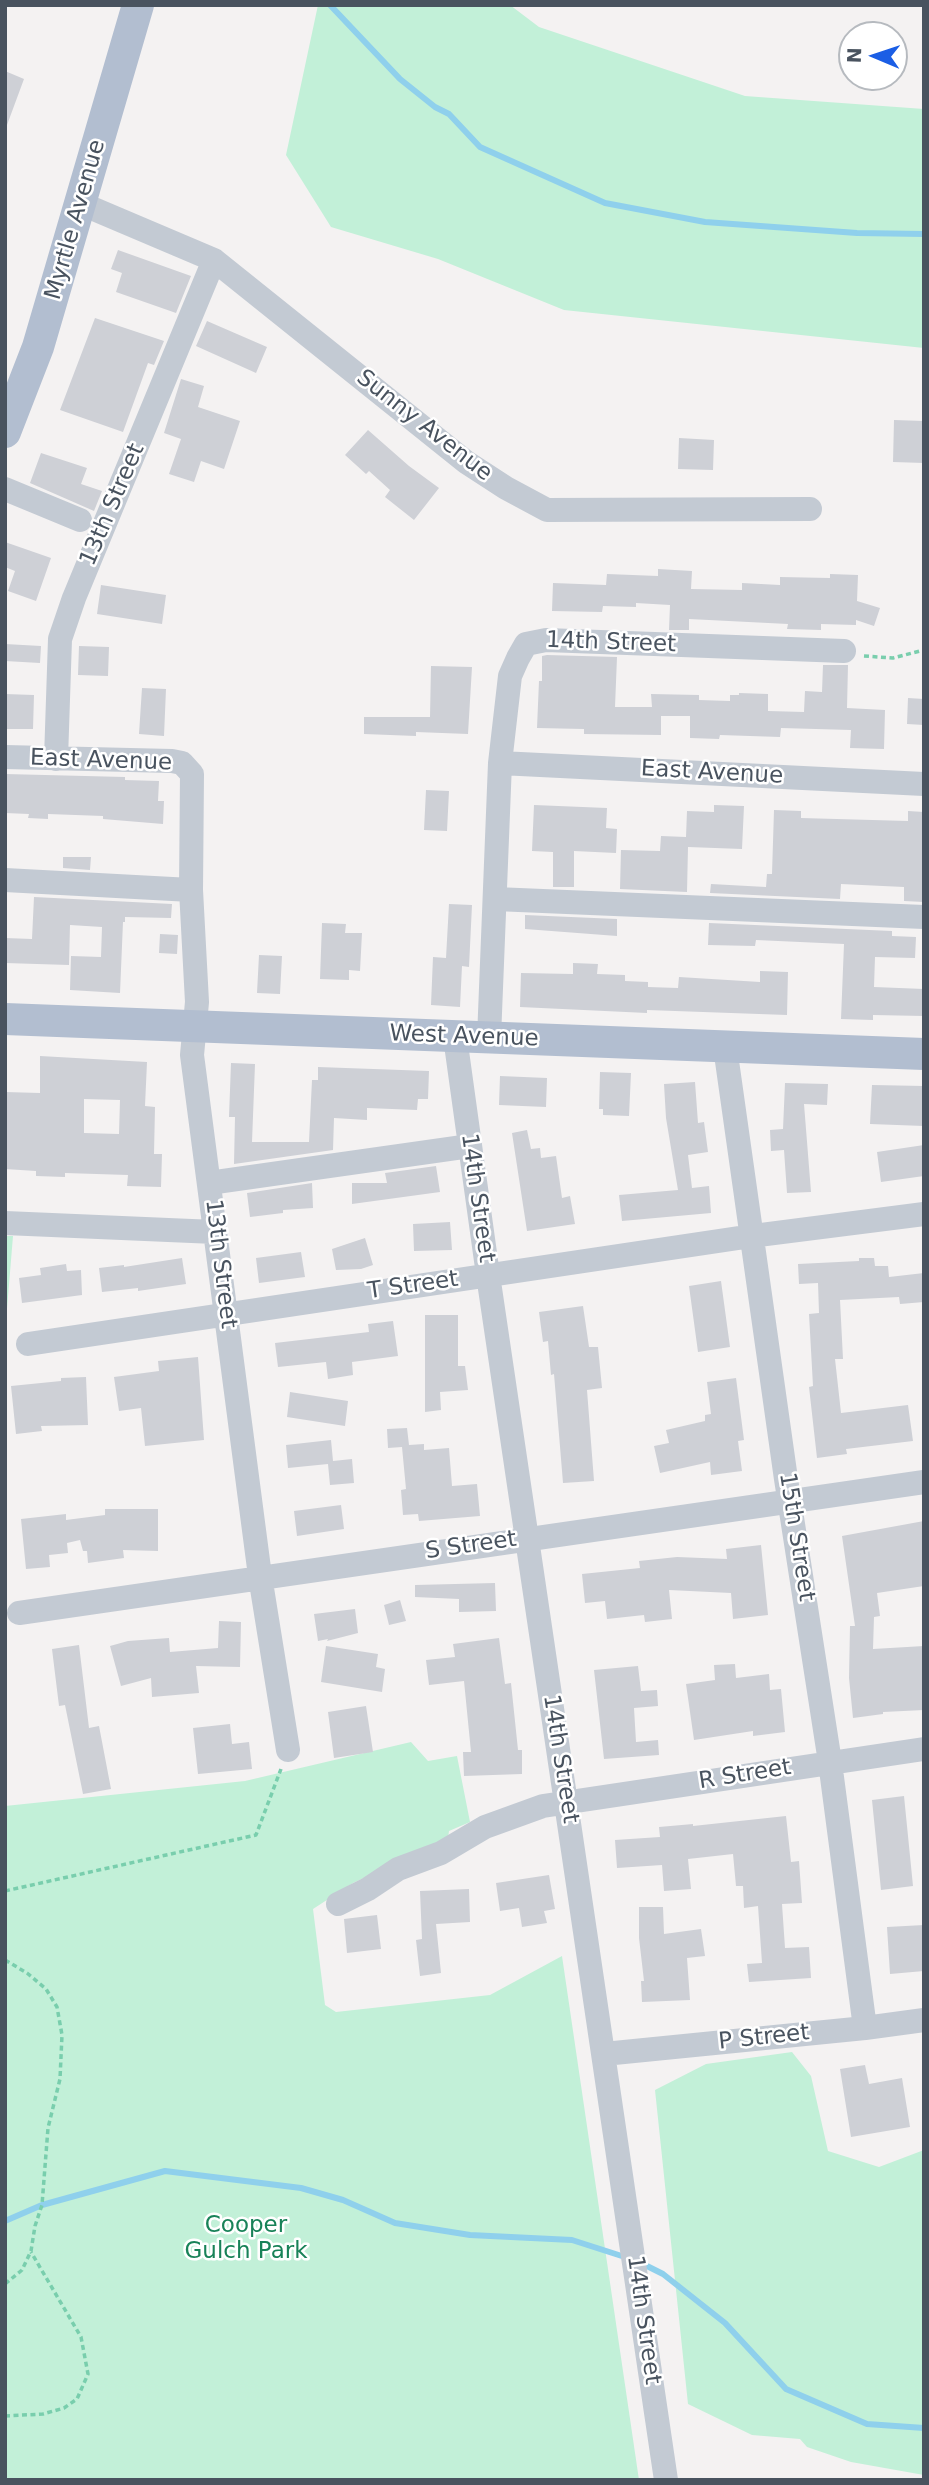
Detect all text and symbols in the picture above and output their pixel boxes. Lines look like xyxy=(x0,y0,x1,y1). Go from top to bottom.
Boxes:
north arrow xyxy=(838,21,908,91)
text: N xyxy=(843,47,865,64)
street label: Myrtle Avenue xyxy=(40,137,112,303)
street label: Sunny Avenue xyxy=(351,364,497,488)
street label: 13th Street xyxy=(75,440,151,570)
street label: 14th Street xyxy=(546,627,676,659)
street label: East Avenue xyxy=(29,745,173,777)
street label: East Avenue xyxy=(640,755,784,791)
street label: West Avenue xyxy=(389,1021,539,1053)
street label: 14th Street xyxy=(454,1132,500,1264)
street label: 13th Street xyxy=(198,1198,242,1330)
street label: T Street xyxy=(366,1266,460,1306)
street label: 15th Street xyxy=(772,1471,820,1603)
street label: S Street xyxy=(424,1526,518,1566)
street label: 14th Street xyxy=(536,1693,584,1825)
street label: R Street xyxy=(697,1754,793,1796)
street label: P Street xyxy=(717,2020,811,2056)
park label: Cooper Gulch Park xyxy=(184,2212,308,2266)
street label: 14th Street xyxy=(620,2254,666,2386)

